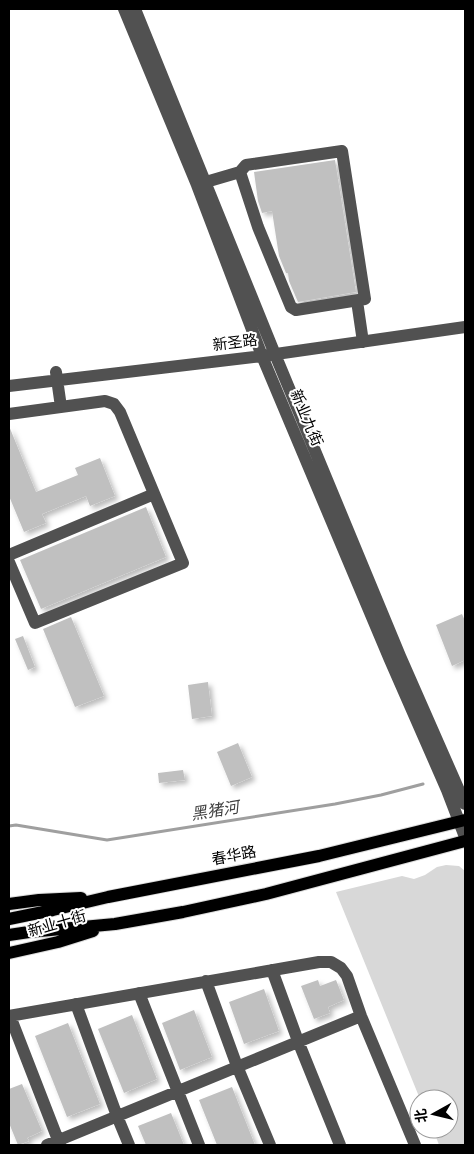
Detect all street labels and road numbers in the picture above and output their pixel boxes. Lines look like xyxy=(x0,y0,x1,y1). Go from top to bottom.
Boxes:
street label: 新圣路 xyxy=(212,332,258,353)
street label: 新业九街 xyxy=(287,387,326,449)
street label: 春华路 xyxy=(210,842,258,868)
street label: 新业十街 xyxy=(26,908,88,939)

